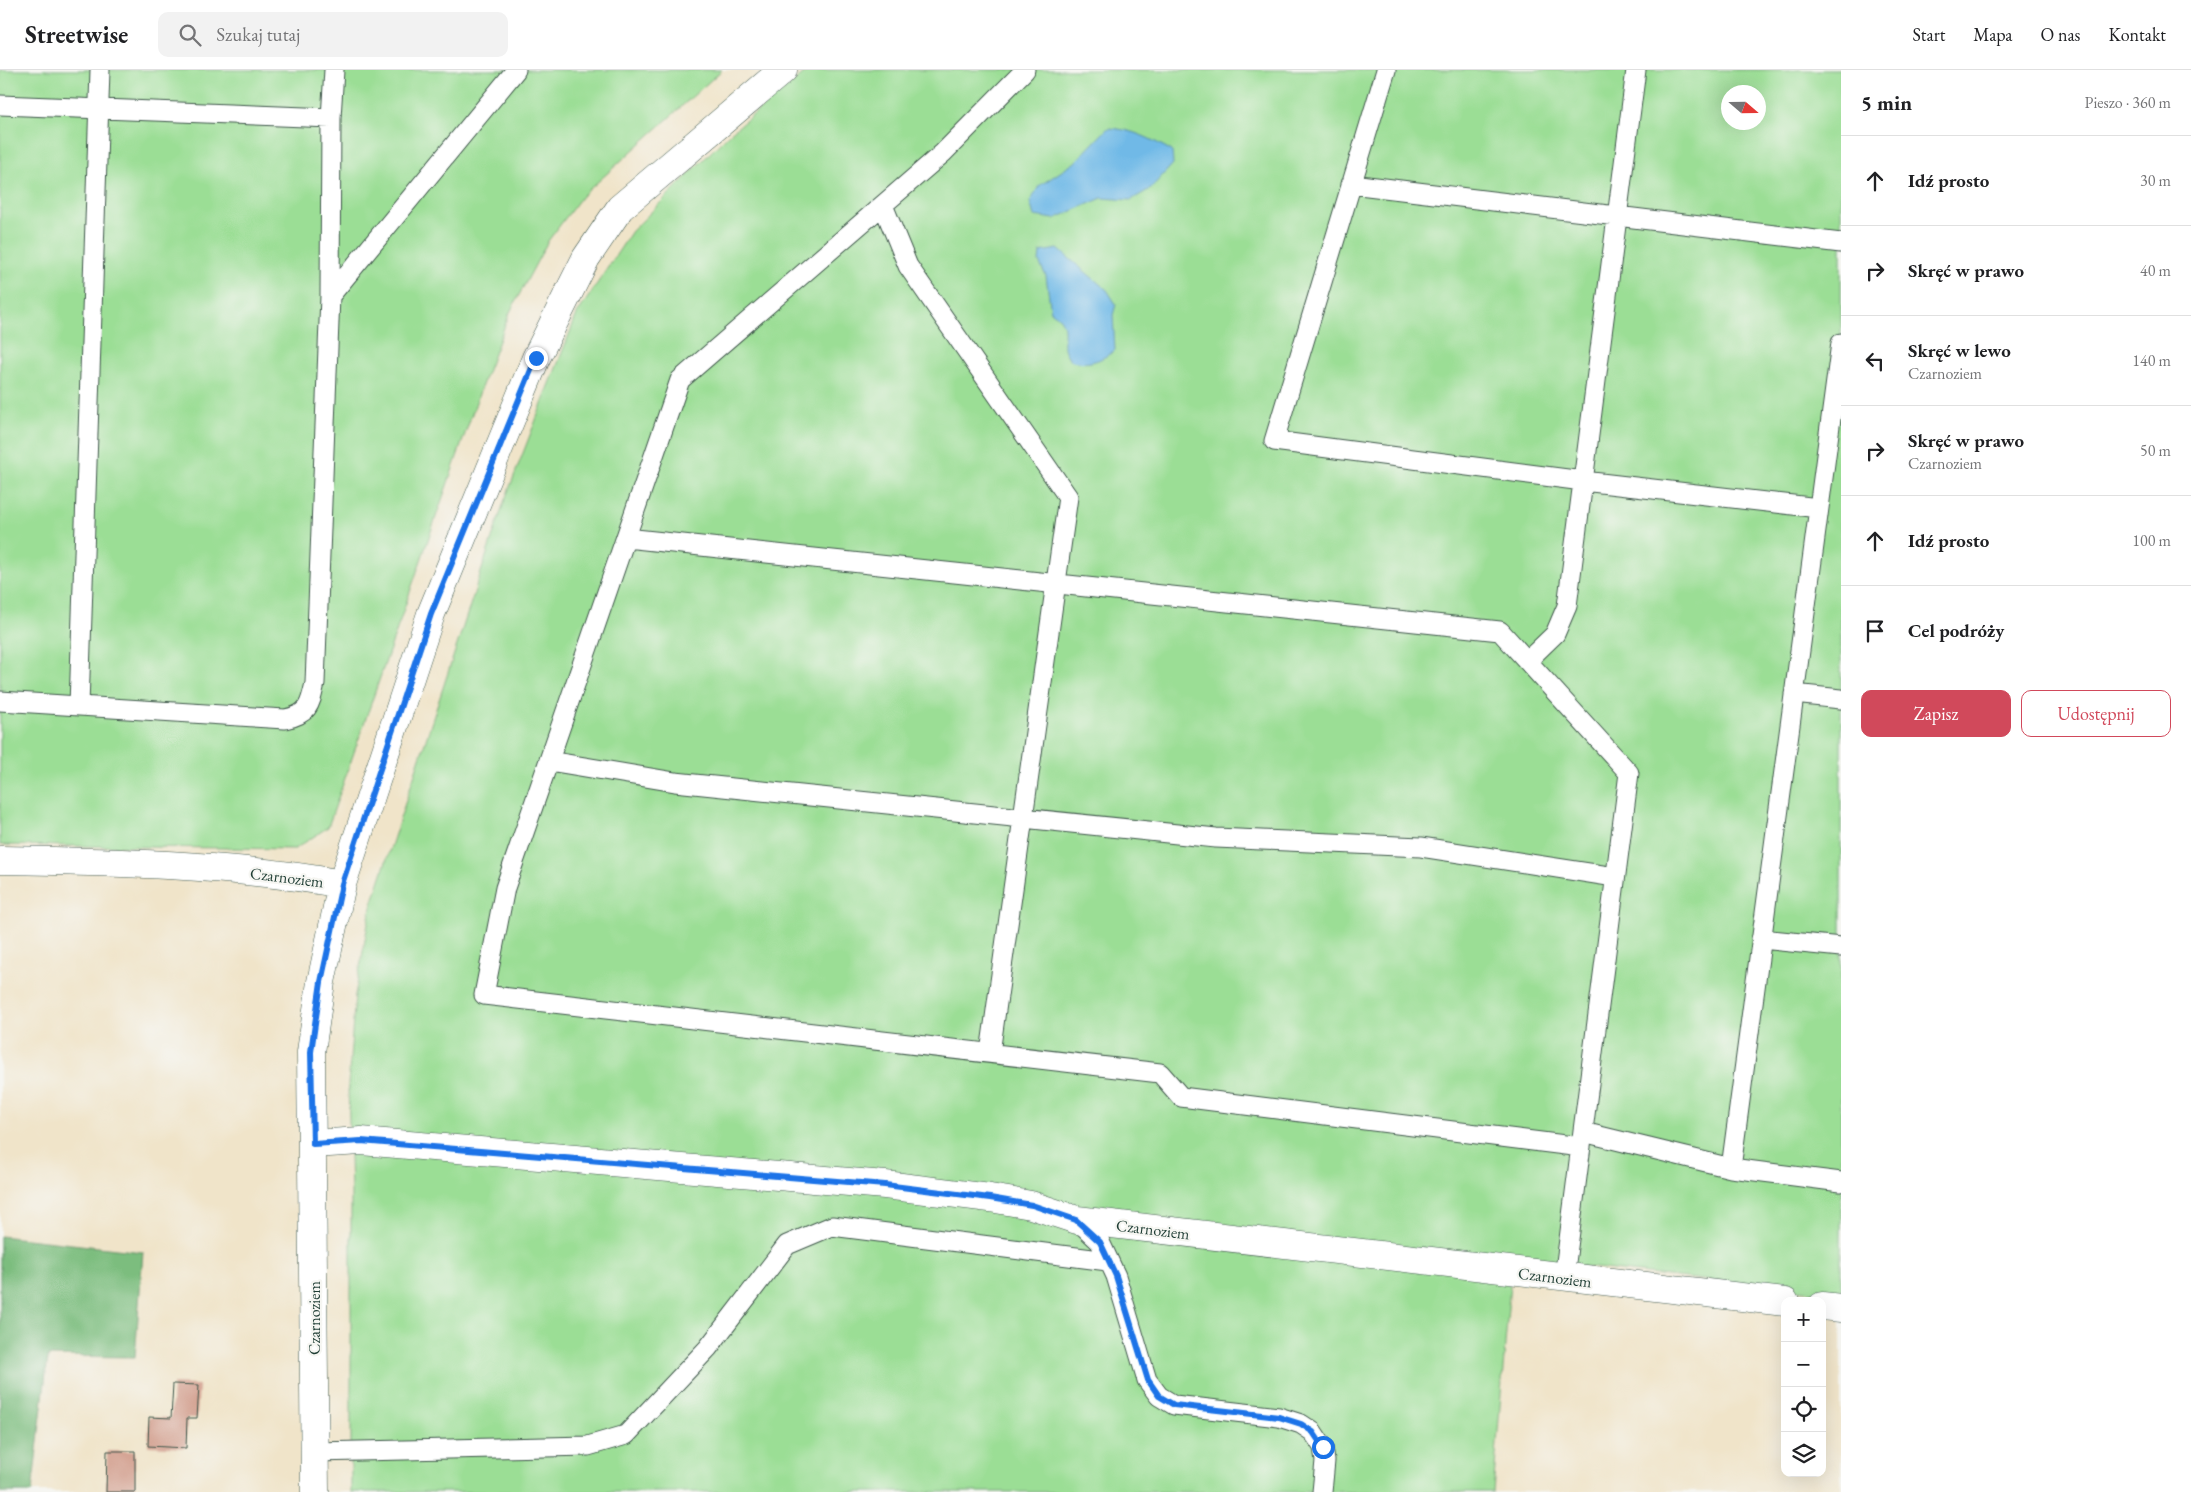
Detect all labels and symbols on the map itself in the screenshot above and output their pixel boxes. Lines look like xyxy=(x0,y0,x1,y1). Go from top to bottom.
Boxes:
north arrow xyxy=(1721,85,1766,130)
route end xyxy=(525,347,548,370)
street label: Czarnoziem xyxy=(249,863,325,892)
street label: Czarnoziem xyxy=(1115,1215,1191,1244)
street label: Czarnoziem xyxy=(1517,1263,1593,1292)
street label: Czarnoziem xyxy=(304,1281,325,1355)
route start xyxy=(1312,1436,1335,1459)

